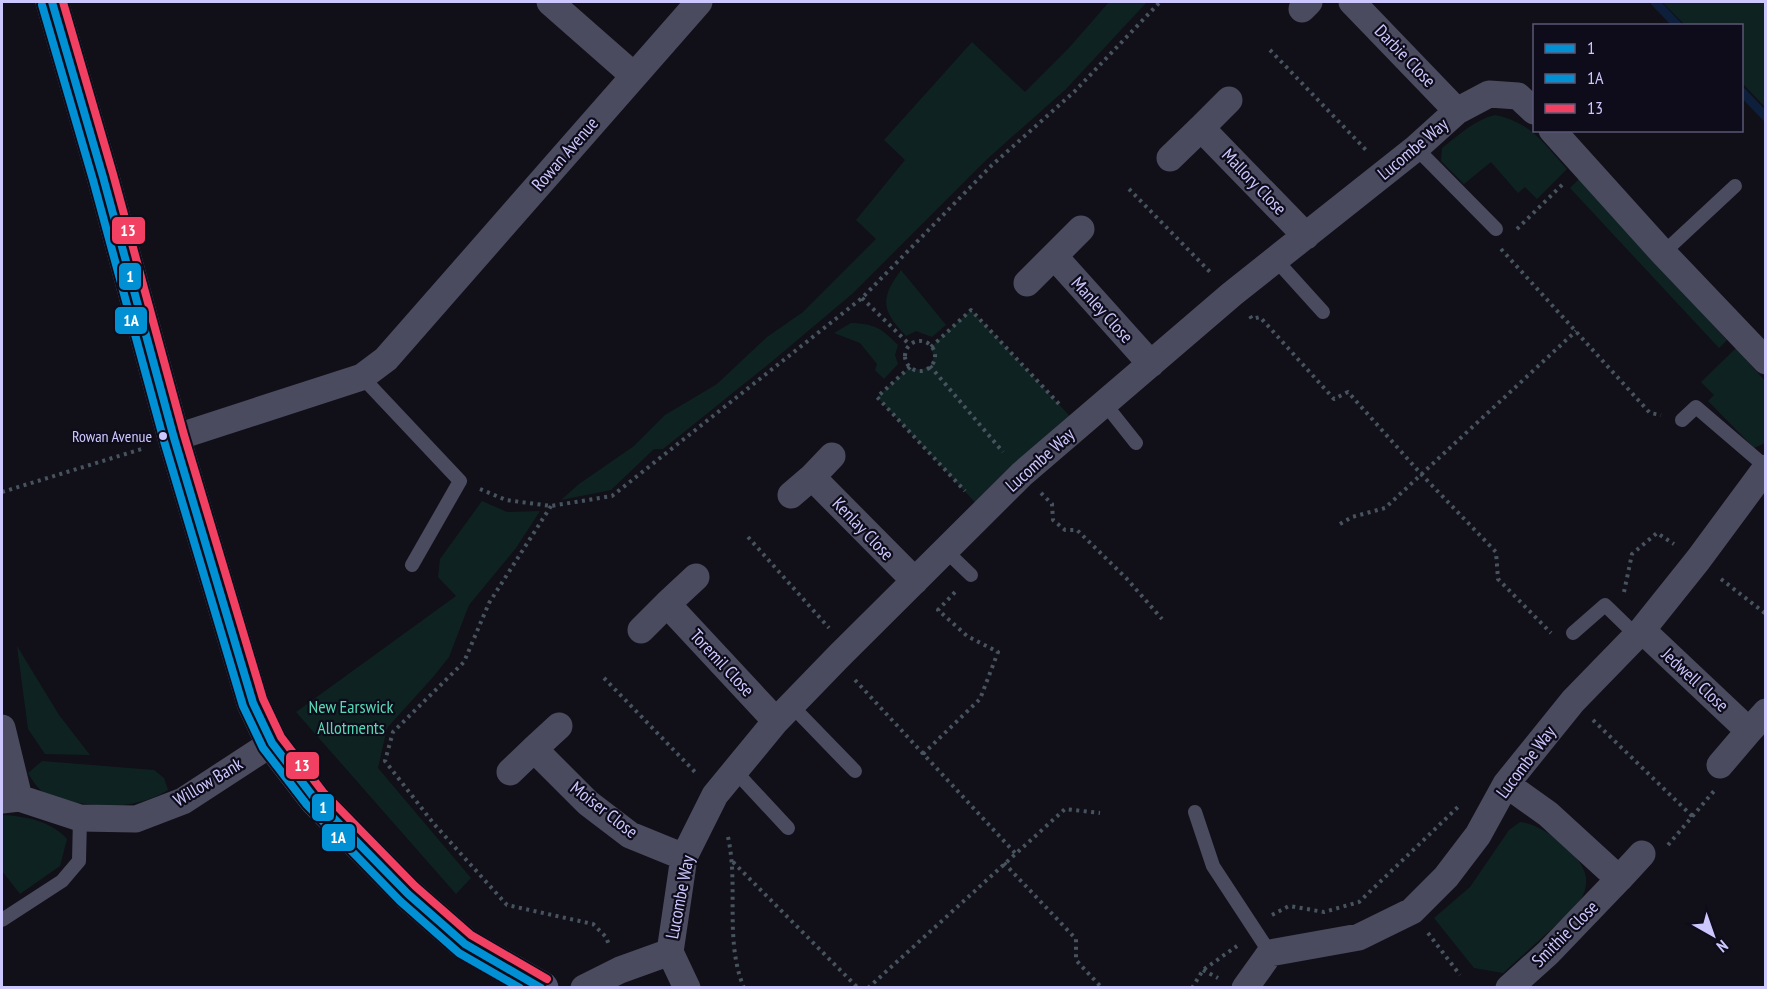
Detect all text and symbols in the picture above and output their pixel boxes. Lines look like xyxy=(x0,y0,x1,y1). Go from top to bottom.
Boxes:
street label: Darbie Close xyxy=(1370,20,1441,92)
legend xyxy=(1533,24,1743,132)
text: 1 xyxy=(1587,36,1595,59)
text: 1A xyxy=(1587,66,1604,89)
text: 13 xyxy=(1587,96,1603,119)
street label: Rowan Avenue xyxy=(526,112,603,195)
street label: Lucombe Way xyxy=(1373,112,1453,185)
street label: Mallory Close xyxy=(1217,144,1292,220)
line badge: 13 xyxy=(111,216,146,245)
text: 13 xyxy=(120,220,136,240)
line badge: 1 xyxy=(118,262,142,291)
text: 1 xyxy=(126,266,134,286)
street label: Manley Close xyxy=(1066,272,1138,348)
line badge: 1A xyxy=(114,306,148,335)
text: 1A xyxy=(123,310,140,330)
street label: Lucombe Way xyxy=(1000,423,1079,497)
place label: Rowan Avenue xyxy=(72,426,152,446)
marker: Rowan Avenue xyxy=(157,430,169,442)
street label: Kenlay Close xyxy=(828,492,899,565)
street label: Toremil Close xyxy=(685,624,759,701)
street label: Jedwell Close xyxy=(1656,642,1734,716)
park label: New Earswick Allotments xyxy=(309,695,393,739)
street label: Lucombe Way xyxy=(1491,721,1560,803)
line badge: 13 xyxy=(285,751,320,780)
street label: Willow Bank xyxy=(169,752,247,811)
text: 13 xyxy=(294,755,310,775)
street label: Moiser Close xyxy=(566,776,643,843)
line badge: 1 xyxy=(311,793,335,822)
text: 1 xyxy=(319,797,327,817)
line badge: 1A xyxy=(321,823,356,852)
text: 1A xyxy=(330,827,347,847)
street label: Lucombe Way xyxy=(660,853,699,941)
street label: Smithie Close xyxy=(1526,895,1603,972)
north arrow xyxy=(1683,905,1743,965)
text: N xyxy=(1713,936,1732,957)

